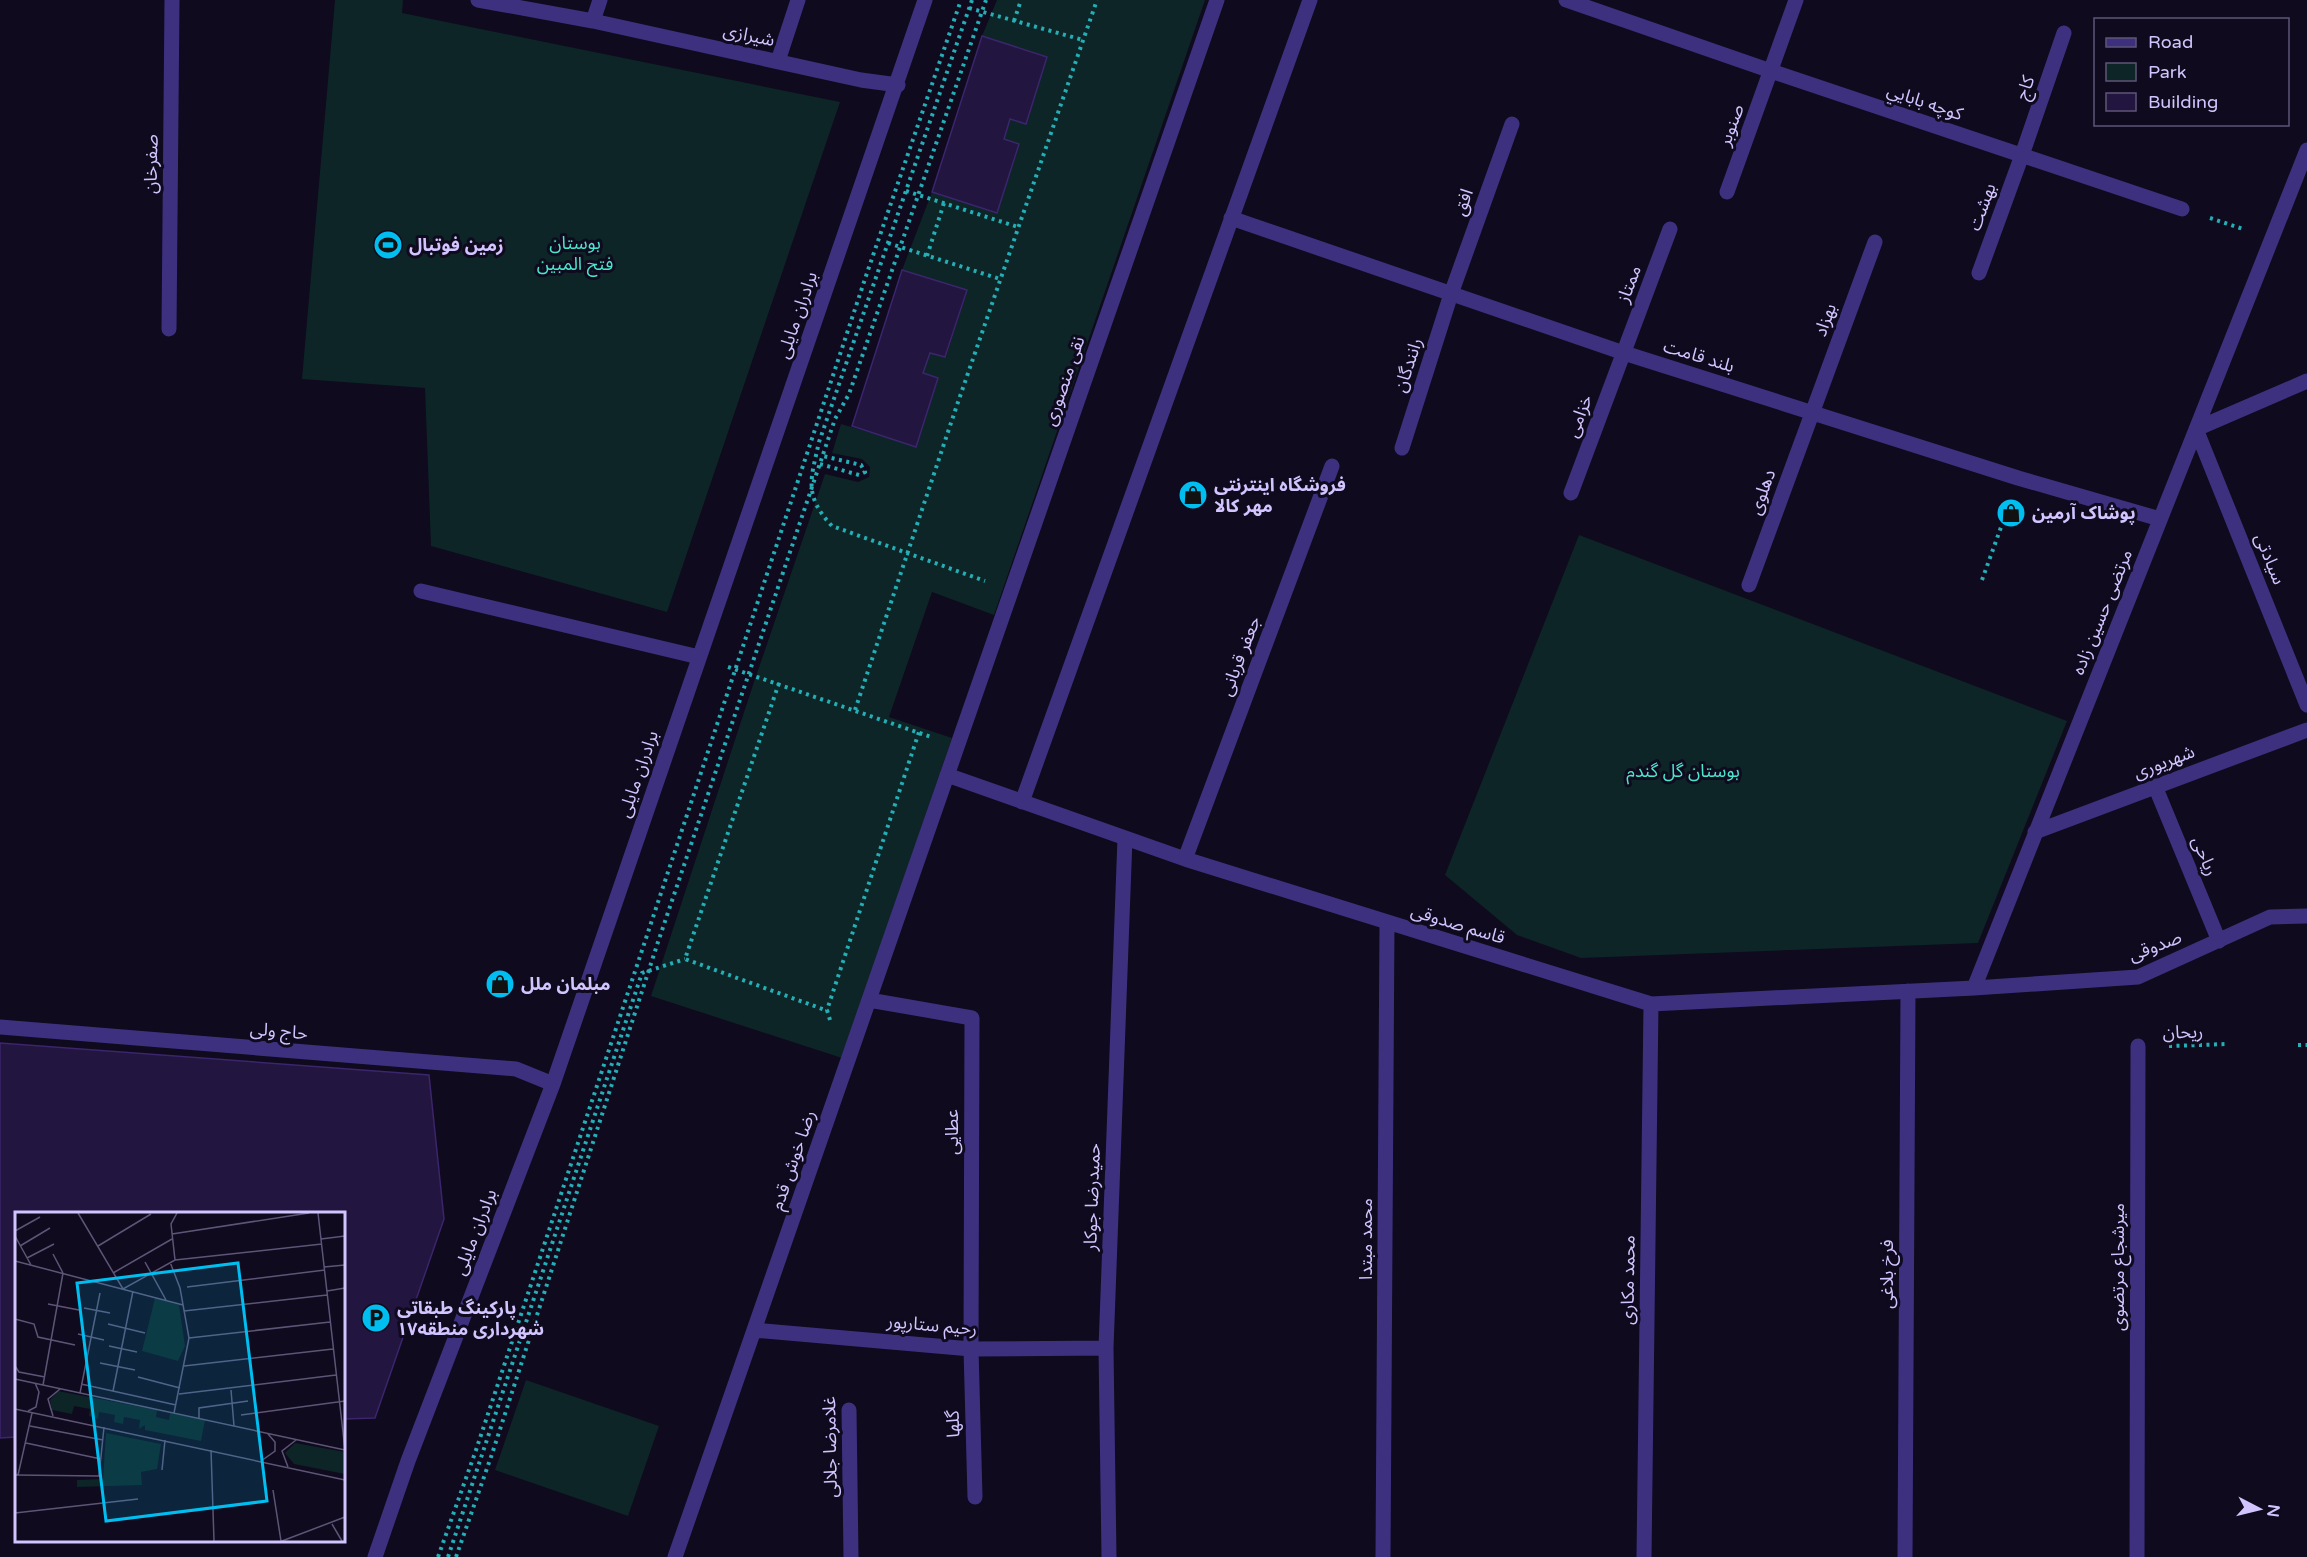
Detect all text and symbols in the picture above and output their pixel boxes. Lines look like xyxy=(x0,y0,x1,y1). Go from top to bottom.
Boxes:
legend xyxy=(2094,18,2289,126)
street label: شیرازی xyxy=(721,19,777,51)
text: Road xyxy=(2148,31,2193,53)
text: Park xyxy=(2148,61,2187,83)
street label: کاج xyxy=(2011,72,2041,104)
street label: كوچه بابايي xyxy=(1883,79,1966,127)
text: Building xyxy=(2148,91,2218,113)
street label: صنوبر xyxy=(1713,101,1749,150)
street label: صفرخان xyxy=(139,134,163,194)
street label: بهشت xyxy=(1963,180,2001,234)
street label: افق xyxy=(1448,186,1478,218)
sports icon: زمین فوتبال xyxy=(372,229,404,261)
park label: بوستان فتح المبین xyxy=(537,232,613,277)
place label: زمین فوتبال xyxy=(409,234,504,256)
street label: ممتاز xyxy=(1611,262,1646,307)
street label: برادران مایلی xyxy=(772,269,822,361)
street label: بهزاد xyxy=(1809,300,1841,340)
street label: نقی منصوری xyxy=(1038,333,1090,429)
street label: رانندگان xyxy=(1389,335,1427,395)
street label: بلند قامت xyxy=(1661,335,1737,377)
street label: خزامی xyxy=(1561,391,1597,441)
street label: دهلوی xyxy=(1744,466,1780,518)
place label: فروشگاه اینترنتی مهر کالا xyxy=(1214,474,1346,517)
shop icon: فروشگاه اینترنتی مهر کالا xyxy=(1177,479,1209,511)
shop icon: پوشاک آرمین xyxy=(1995,497,2027,529)
place label: پوشاک آرمین xyxy=(2032,502,2136,525)
street label: سیادتی xyxy=(2250,530,2290,588)
street label: مرتضی حسین زاده xyxy=(2067,546,2137,678)
street label: جعفر قربانی xyxy=(1215,613,1265,699)
street label: برادران مایلی xyxy=(613,728,663,820)
street label: شهریوری xyxy=(2130,740,2198,784)
park label: بوستان گل گندم xyxy=(1626,760,1740,785)
street label: ریاحی xyxy=(2187,833,2223,879)
street label: قاسم صدوقی xyxy=(1408,899,1508,951)
street label: صدوقی xyxy=(2125,926,2185,966)
shop icon: مبلمان ملل xyxy=(484,968,516,1000)
place label: مبلمان ملل xyxy=(521,973,610,995)
street label: حاج ولی xyxy=(249,1018,309,1046)
street label: ریحان xyxy=(2163,1021,2203,1043)
street label: رضا خوش قدم xyxy=(766,1107,823,1214)
street label: عطایی xyxy=(941,1109,963,1155)
street label: حمیدرضا جوکار xyxy=(1079,1143,1105,1252)
street label: برادران مایلی xyxy=(449,1186,501,1278)
street label: محمد مبتدا xyxy=(1355,1198,1377,1280)
street label: میرشجاع مرتضوی xyxy=(2107,1203,2132,1331)
inset map xyxy=(15,1212,345,1542)
street label: محمد مکاری xyxy=(1616,1235,1640,1325)
street label: فرخ بلاغی xyxy=(1876,1239,1900,1309)
place label: پارکینگ طبقاتی شهرداری منطقه۱۷ xyxy=(397,1297,544,1340)
parking icon: پارکینگ طبقاتی شهرداری منطقه۱۷ xyxy=(360,1302,392,1334)
street label: رحیم ستارپور xyxy=(885,1310,978,1342)
street label: غلامرضا جلالی xyxy=(818,1396,842,1498)
street label: گلها xyxy=(942,1409,964,1438)
north arrow xyxy=(2229,1479,2289,1539)
text: N xyxy=(2262,1503,2284,1518)

